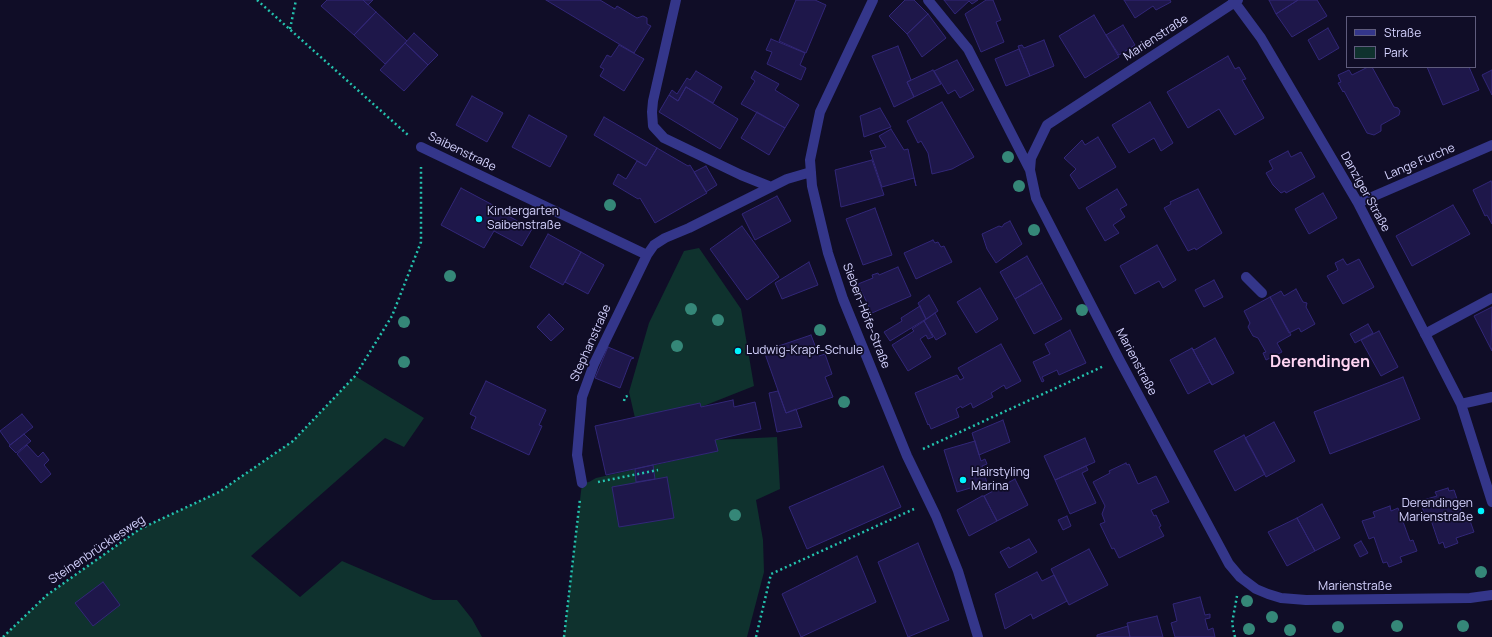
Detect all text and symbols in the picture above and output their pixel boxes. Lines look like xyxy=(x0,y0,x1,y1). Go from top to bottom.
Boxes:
street label: Marienstraße xyxy=(1121,12,1191,64)
legend xyxy=(1346,16,1476,68)
text: Straße xyxy=(1384,24,1421,41)
text: Park xyxy=(1384,44,1408,61)
street label: Saibenstraße xyxy=(426,129,498,175)
street label: Lange Furche xyxy=(1383,141,1457,183)
street label: Danziger Straße xyxy=(1337,150,1393,234)
place label: Kindergarten Saibenstraße xyxy=(487,205,561,233)
marker: Kindergarten Saibenstraße xyxy=(474,214,484,224)
street label: Sieben-Höfe-Straße xyxy=(839,261,893,371)
street label: Stephanstraße xyxy=(568,302,614,384)
street label: Marienstraße xyxy=(1112,326,1160,398)
place label: Ludwig-Krapf-Schule xyxy=(746,344,863,358)
marker: Ludwig-Krapf-Schule xyxy=(733,346,743,356)
district label: Derendingen xyxy=(1270,353,1370,373)
place label: Hairstyling Marina xyxy=(971,466,1030,494)
marker: Hairstyling Marina xyxy=(958,475,968,485)
place label: Derendingen Marienstraße xyxy=(1399,497,1473,525)
marker: Derendingen Marienstraße xyxy=(1476,506,1486,516)
street label: Steinenbrücklesweg xyxy=(46,512,148,588)
street label: Marienstraße xyxy=(1318,580,1392,594)

